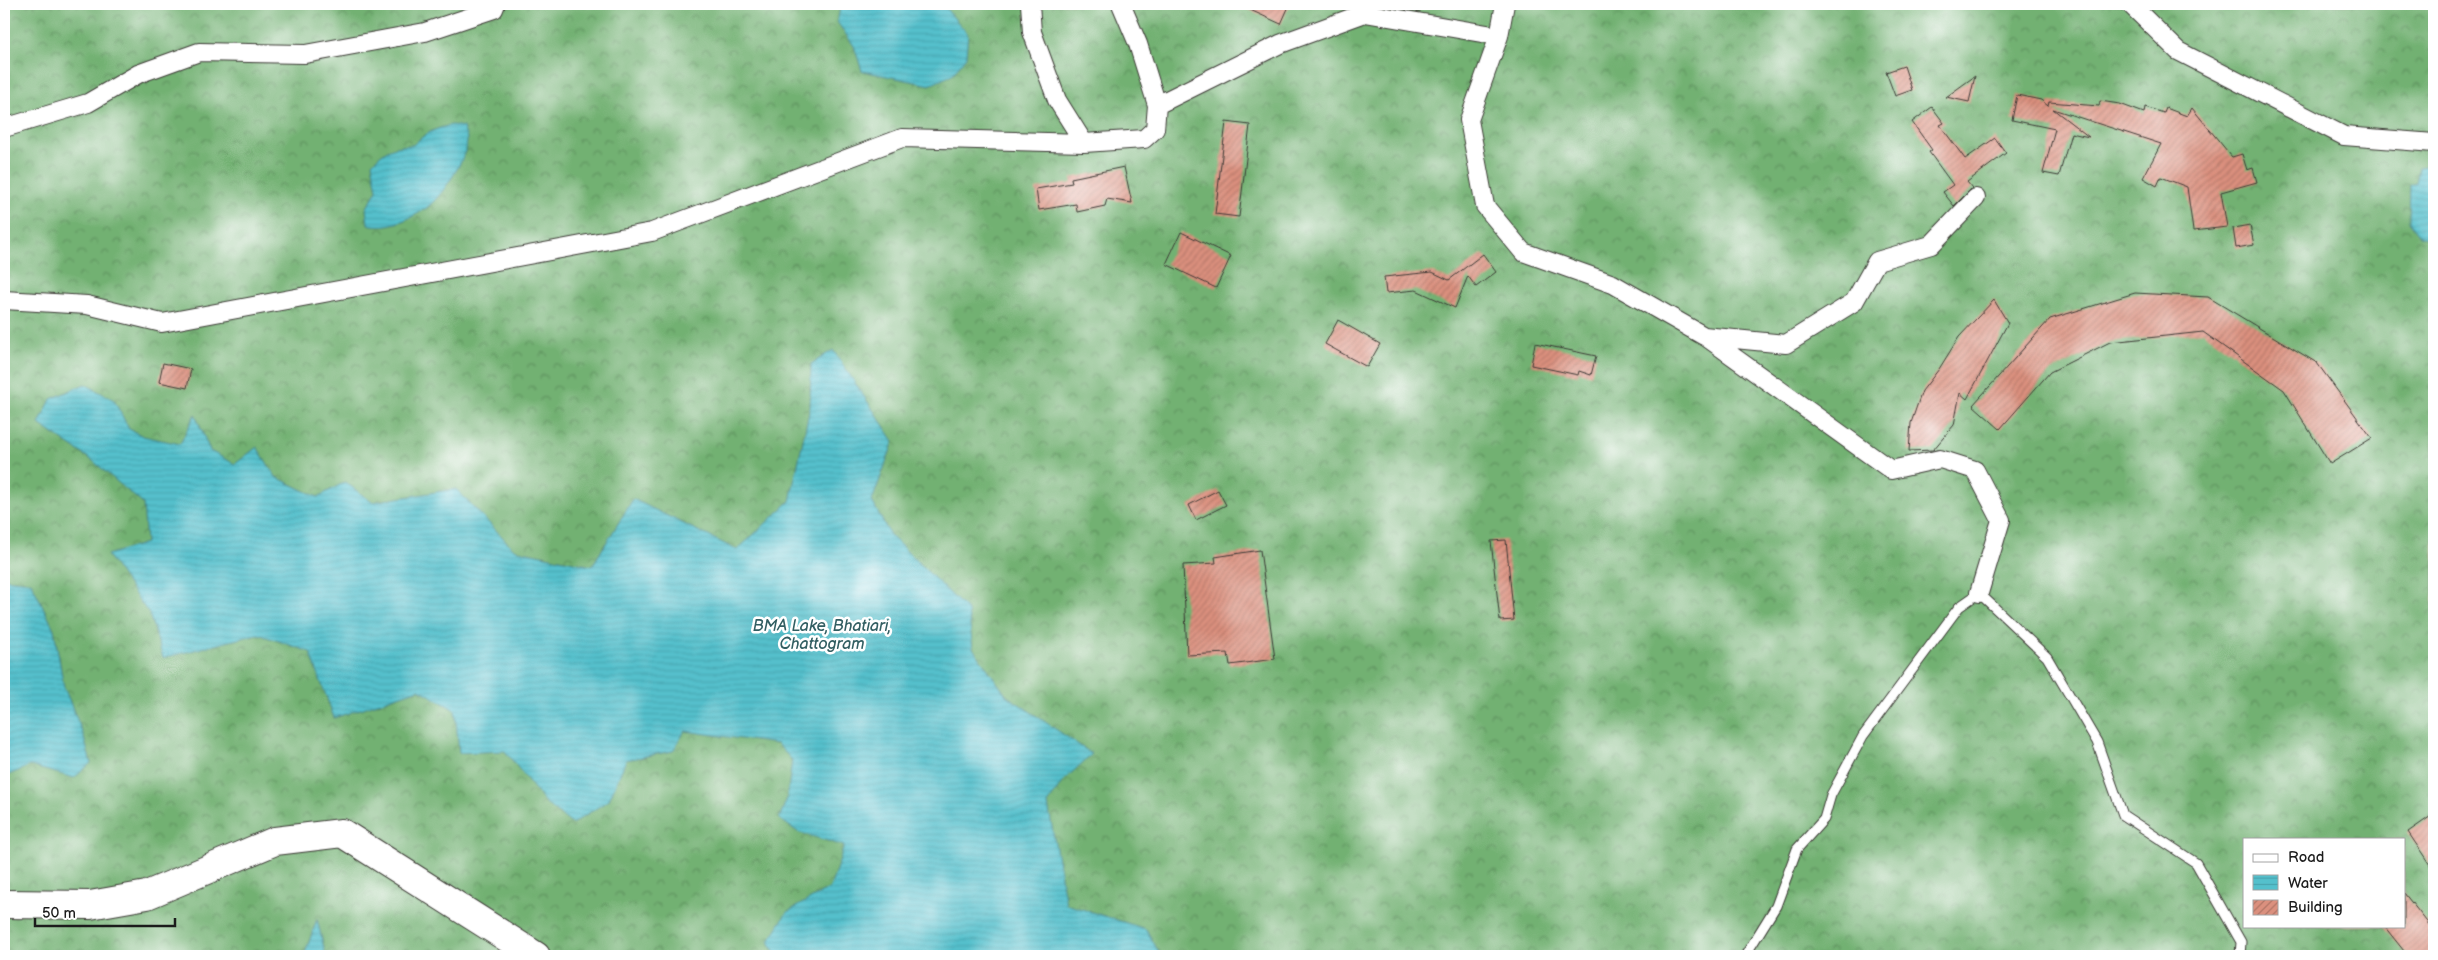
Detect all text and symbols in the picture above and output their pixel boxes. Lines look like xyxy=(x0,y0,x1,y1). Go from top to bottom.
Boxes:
water label: BMA Lake, Bhatiari, Chattogram xyxy=(753,617,891,654)
legend xyxy=(2243,838,2406,928)
text: Road xyxy=(2288,848,2324,867)
text: Water xyxy=(2288,874,2328,893)
scale bar xyxy=(35,895,175,927)
text: Building xyxy=(2288,898,2343,917)
text: 50 m xyxy=(42,904,76,923)

